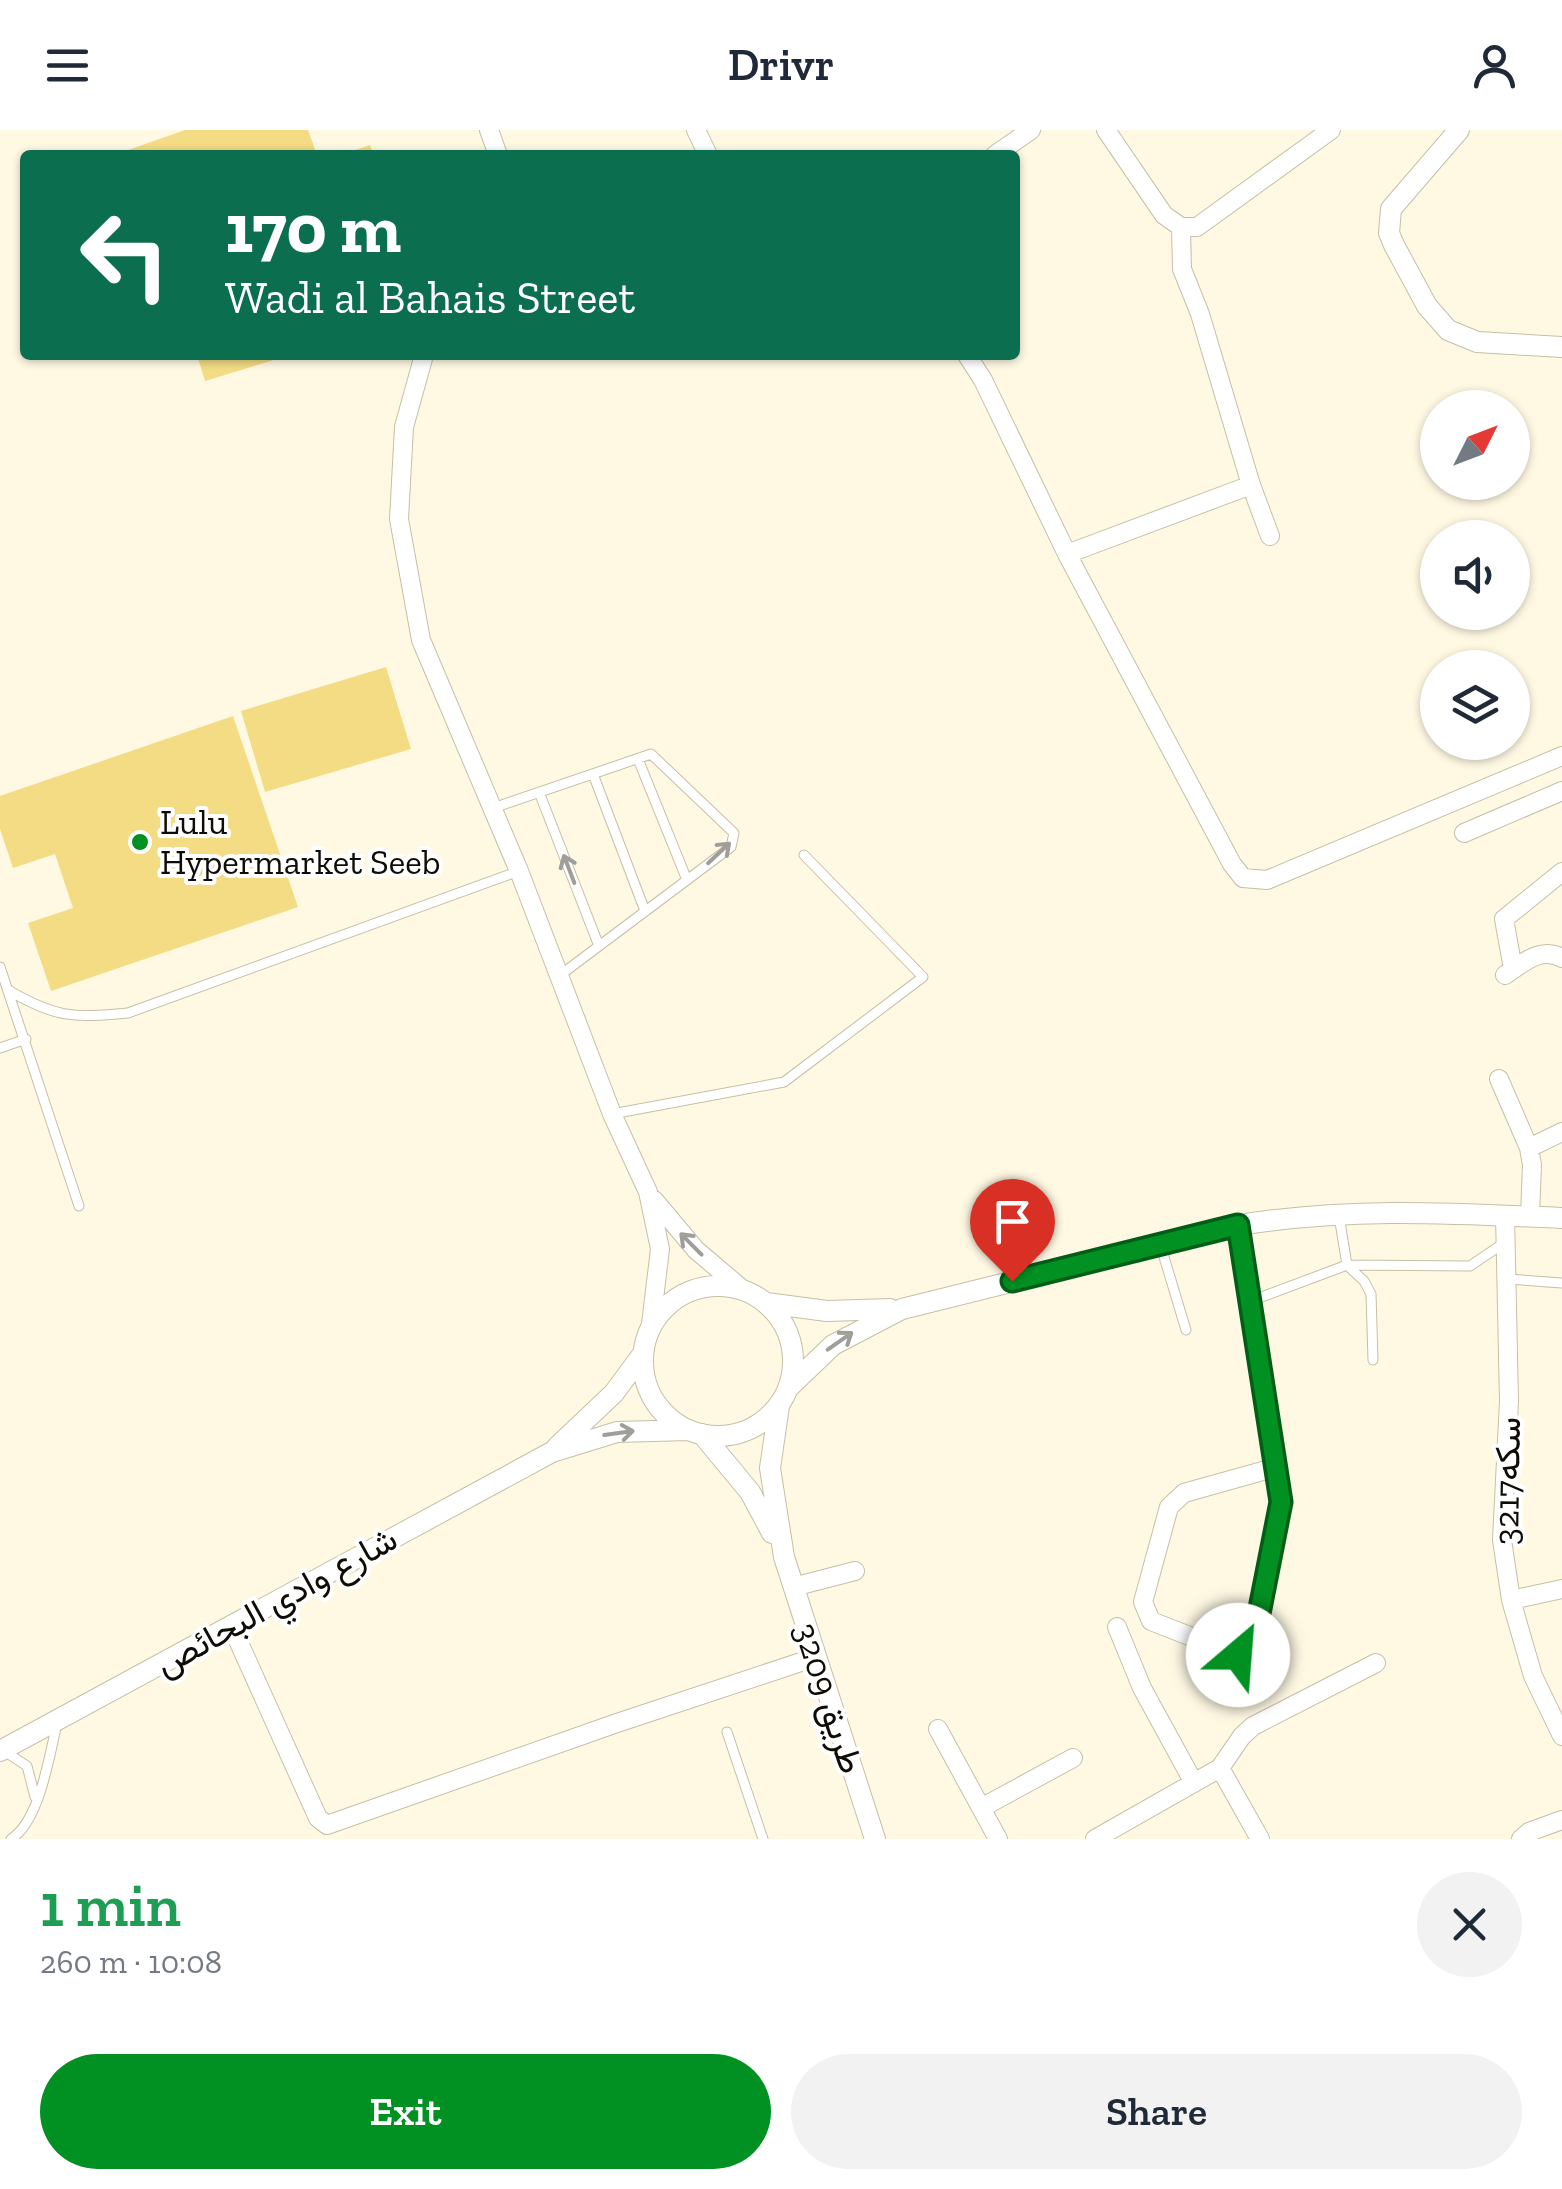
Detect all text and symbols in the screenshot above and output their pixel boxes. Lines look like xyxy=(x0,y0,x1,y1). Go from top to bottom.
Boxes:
icon: menu xyxy=(40,38,95,93)
text: Drivr xyxy=(728,38,834,92)
icon: person xyxy=(1467,38,1522,93)
text: 170 m xyxy=(225,186,401,270)
icon: left xyxy=(60,190,190,320)
text: Wadi al Bahais Street xyxy=(225,271,635,325)
north arrow xyxy=(1420,390,1530,500)
map controls xyxy=(1420,390,1530,760)
button: sound xyxy=(1420,520,1530,630)
button: layers xyxy=(1420,650,1530,760)
place label: Lulu Hypermarket Seeb xyxy=(160,801,440,883)
marker: Lulu Hypermarket Seeb xyxy=(129,831,151,853)
one-way arrow xyxy=(706,841,732,865)
one-way arrow xyxy=(559,854,577,885)
pin xyxy=(970,1179,1055,1282)
icon: arrive xyxy=(985,1194,1040,1249)
one-way arrow xyxy=(679,1233,703,1257)
one-way arrow xyxy=(825,1331,853,1352)
street label: سكه3217 xyxy=(1485,1417,1529,1545)
one-way arrow xyxy=(602,1423,635,1441)
street label: شارع وادي البحائص xyxy=(148,1517,408,1692)
position arrow xyxy=(1186,1603,1290,1707)
street label: طريق 3209 xyxy=(784,1617,873,1779)
text: 1 min xyxy=(40,1869,181,1941)
button: close xyxy=(1417,1872,1522,1977)
text: 260 m · 10:08 xyxy=(40,1943,222,1981)
button: Exit xyxy=(40,2054,771,2169)
button: Share xyxy=(791,2054,1522,2169)

